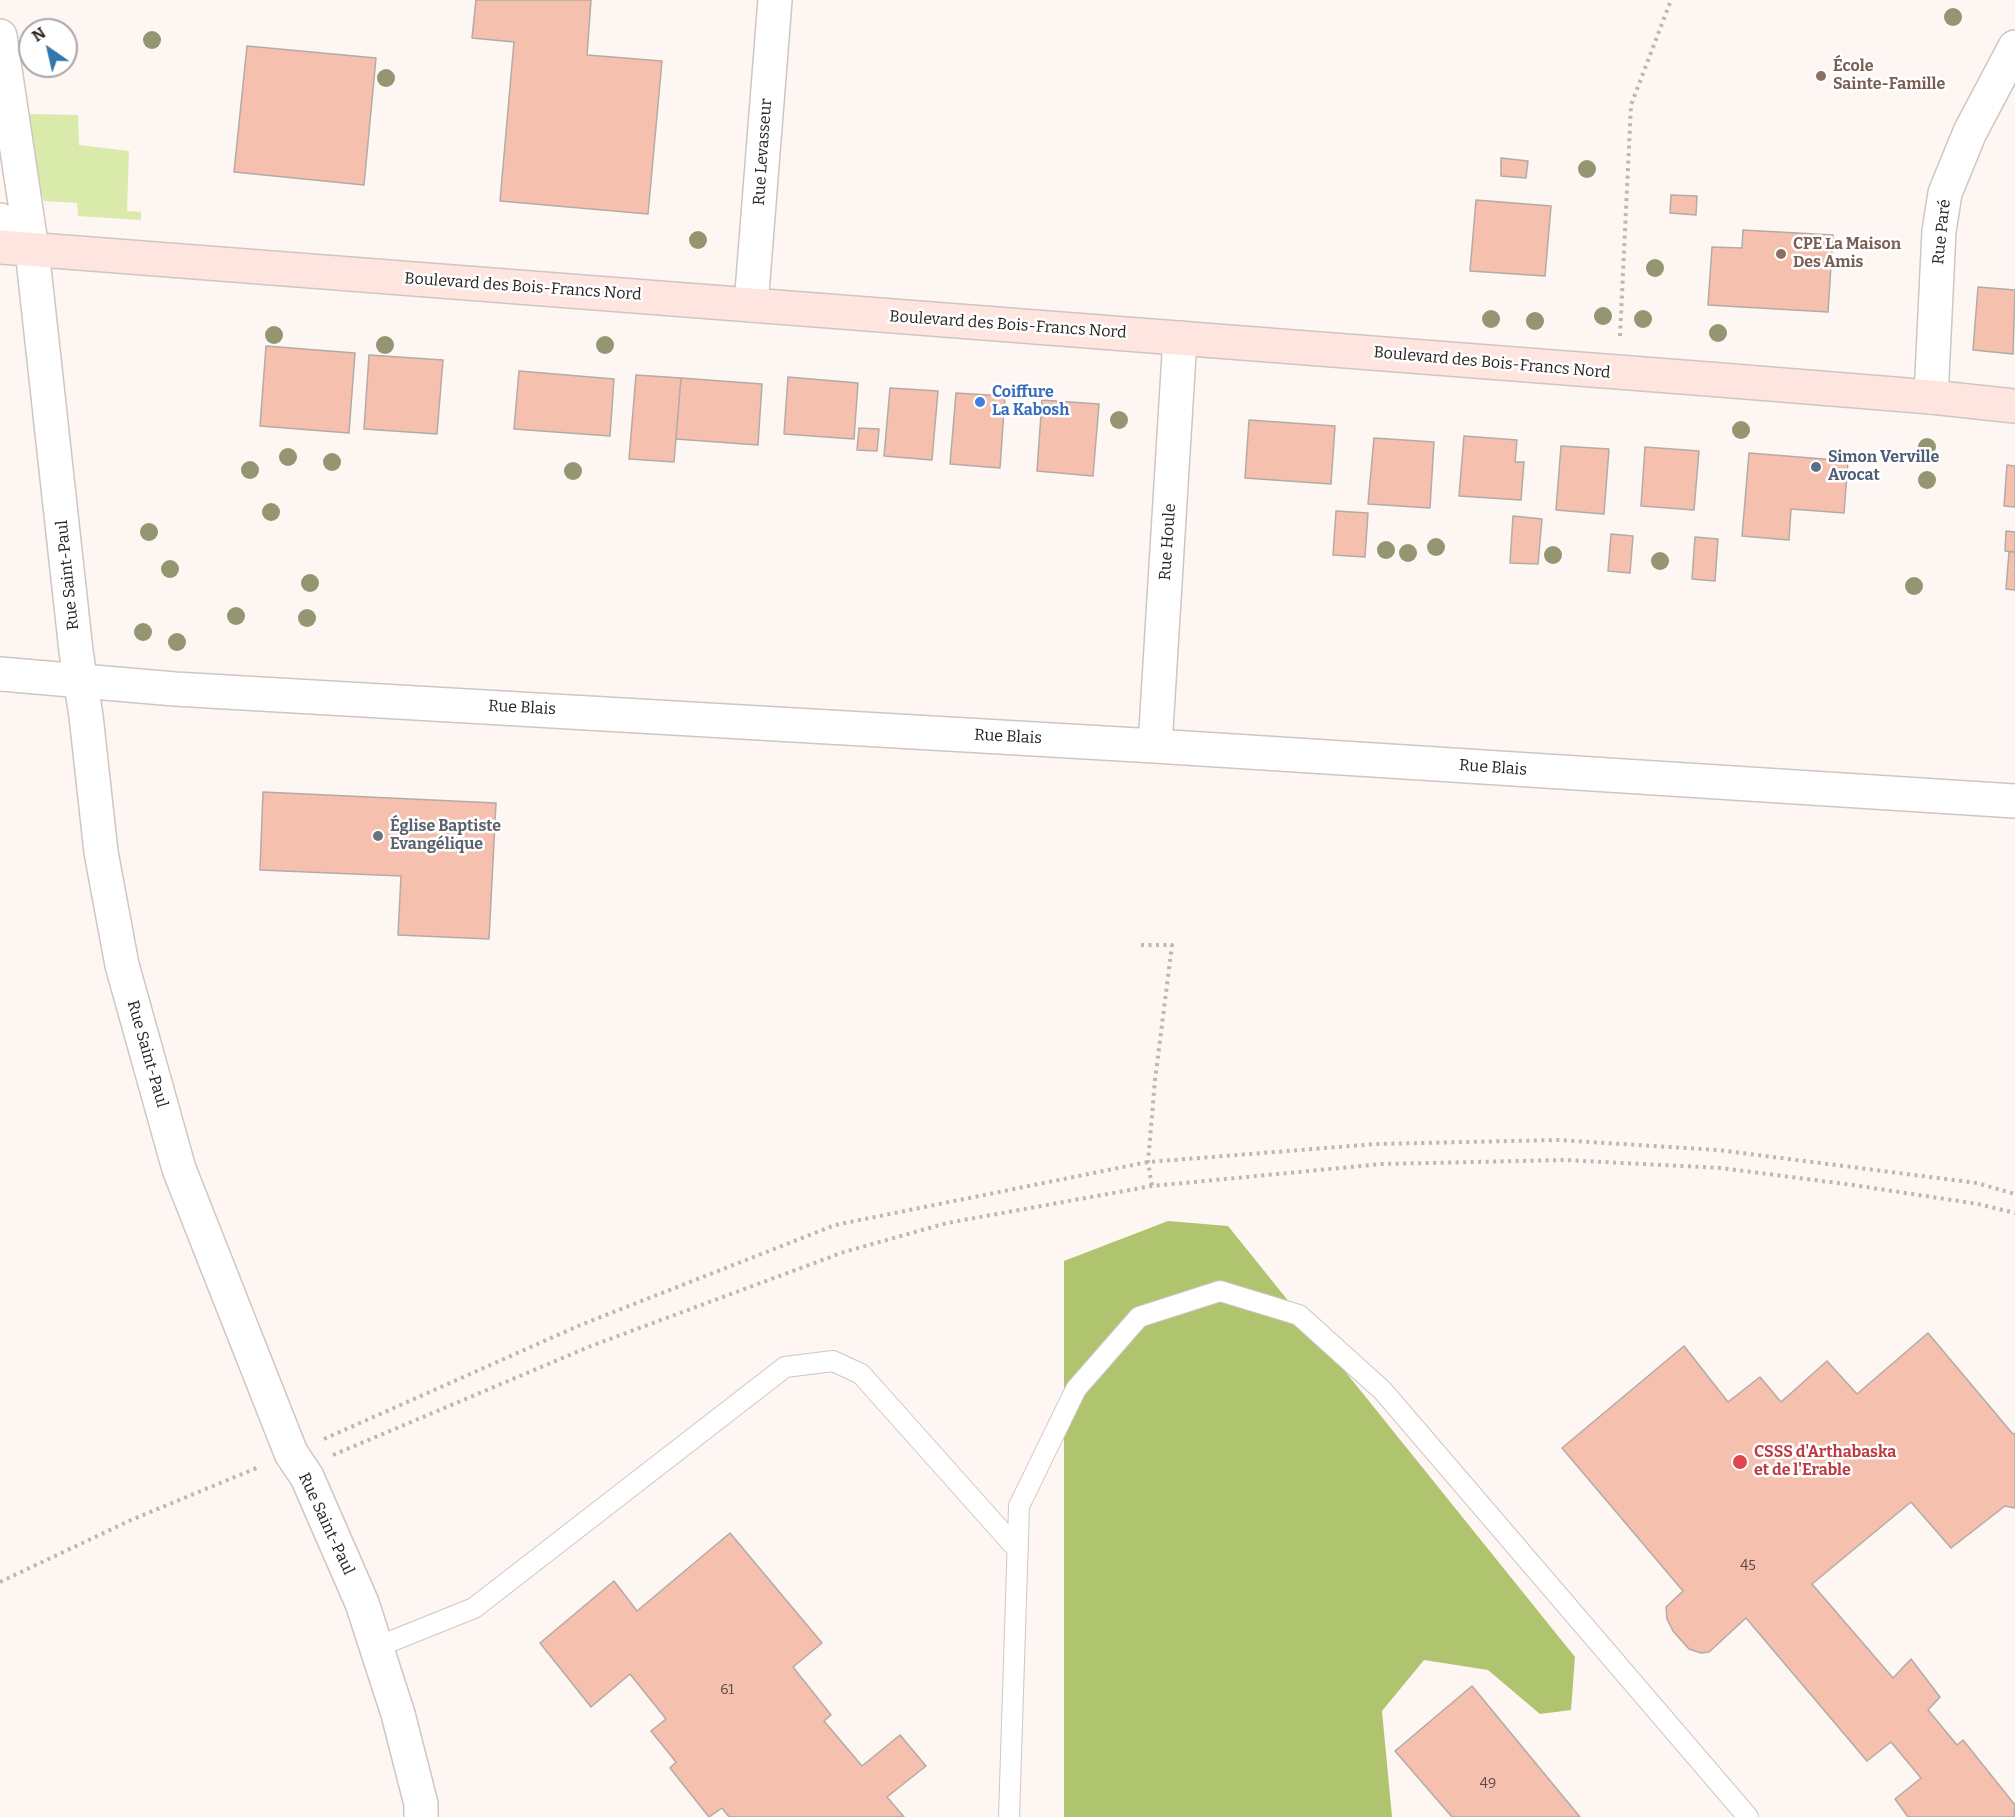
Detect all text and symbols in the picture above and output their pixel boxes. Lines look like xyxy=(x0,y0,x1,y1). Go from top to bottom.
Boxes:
north arrow xyxy=(18,18,78,78)
text: N xyxy=(28,23,49,46)
place label: École Sainte-Famille xyxy=(1833,57,1945,95)
marker: École Sainte-Famille xyxy=(1814,69,1828,83)
street label: Rue Levasseur xyxy=(750,98,776,206)
street label: Rue Paré xyxy=(1929,198,1955,266)
place label: CPE La Maison Des Amis xyxy=(1793,235,1901,273)
marker: CPE La Maison Des Amis xyxy=(1774,247,1788,261)
street label: Boulevard des Bois-Francs Nord xyxy=(404,269,642,305)
street label: Boulevard des Bois-Francs Nord xyxy=(889,307,1127,343)
street label: Boulevard des Bois-Francs Nord xyxy=(1373,343,1611,383)
place label: Coiffure La Kabosh xyxy=(992,383,1069,421)
marker: Coiffure La Kabosh xyxy=(973,395,987,409)
place label: Simon Verville Avocat xyxy=(1828,448,1939,486)
marker: Simon Verville Avocat xyxy=(1809,460,1823,474)
street label: Rue Houle xyxy=(1156,503,1180,581)
street label: Rue Saint-Paul xyxy=(53,519,83,631)
street label: Rue Blais xyxy=(488,697,556,719)
street label: Rue Blais xyxy=(974,726,1042,748)
street label: Rue Blais xyxy=(1459,756,1527,780)
place label: Église Baptiste Evangélique xyxy=(390,817,501,855)
marker: Église Baptiste Evangélique xyxy=(371,829,385,843)
street label: Rue Saint-Paul xyxy=(123,998,171,1110)
place label: CSSS d'Arthabaska et de l'Erable xyxy=(1754,1443,1896,1481)
marker: CSSS d'Arthabaska et de l'Erable xyxy=(1731,1453,1749,1471)
street label: Rue Saint-Paul xyxy=(294,1470,358,1578)
house number: 45 xyxy=(1740,1558,1756,1574)
house number: 61 xyxy=(720,1682,734,1698)
house number: 49 xyxy=(1480,1776,1496,1792)

